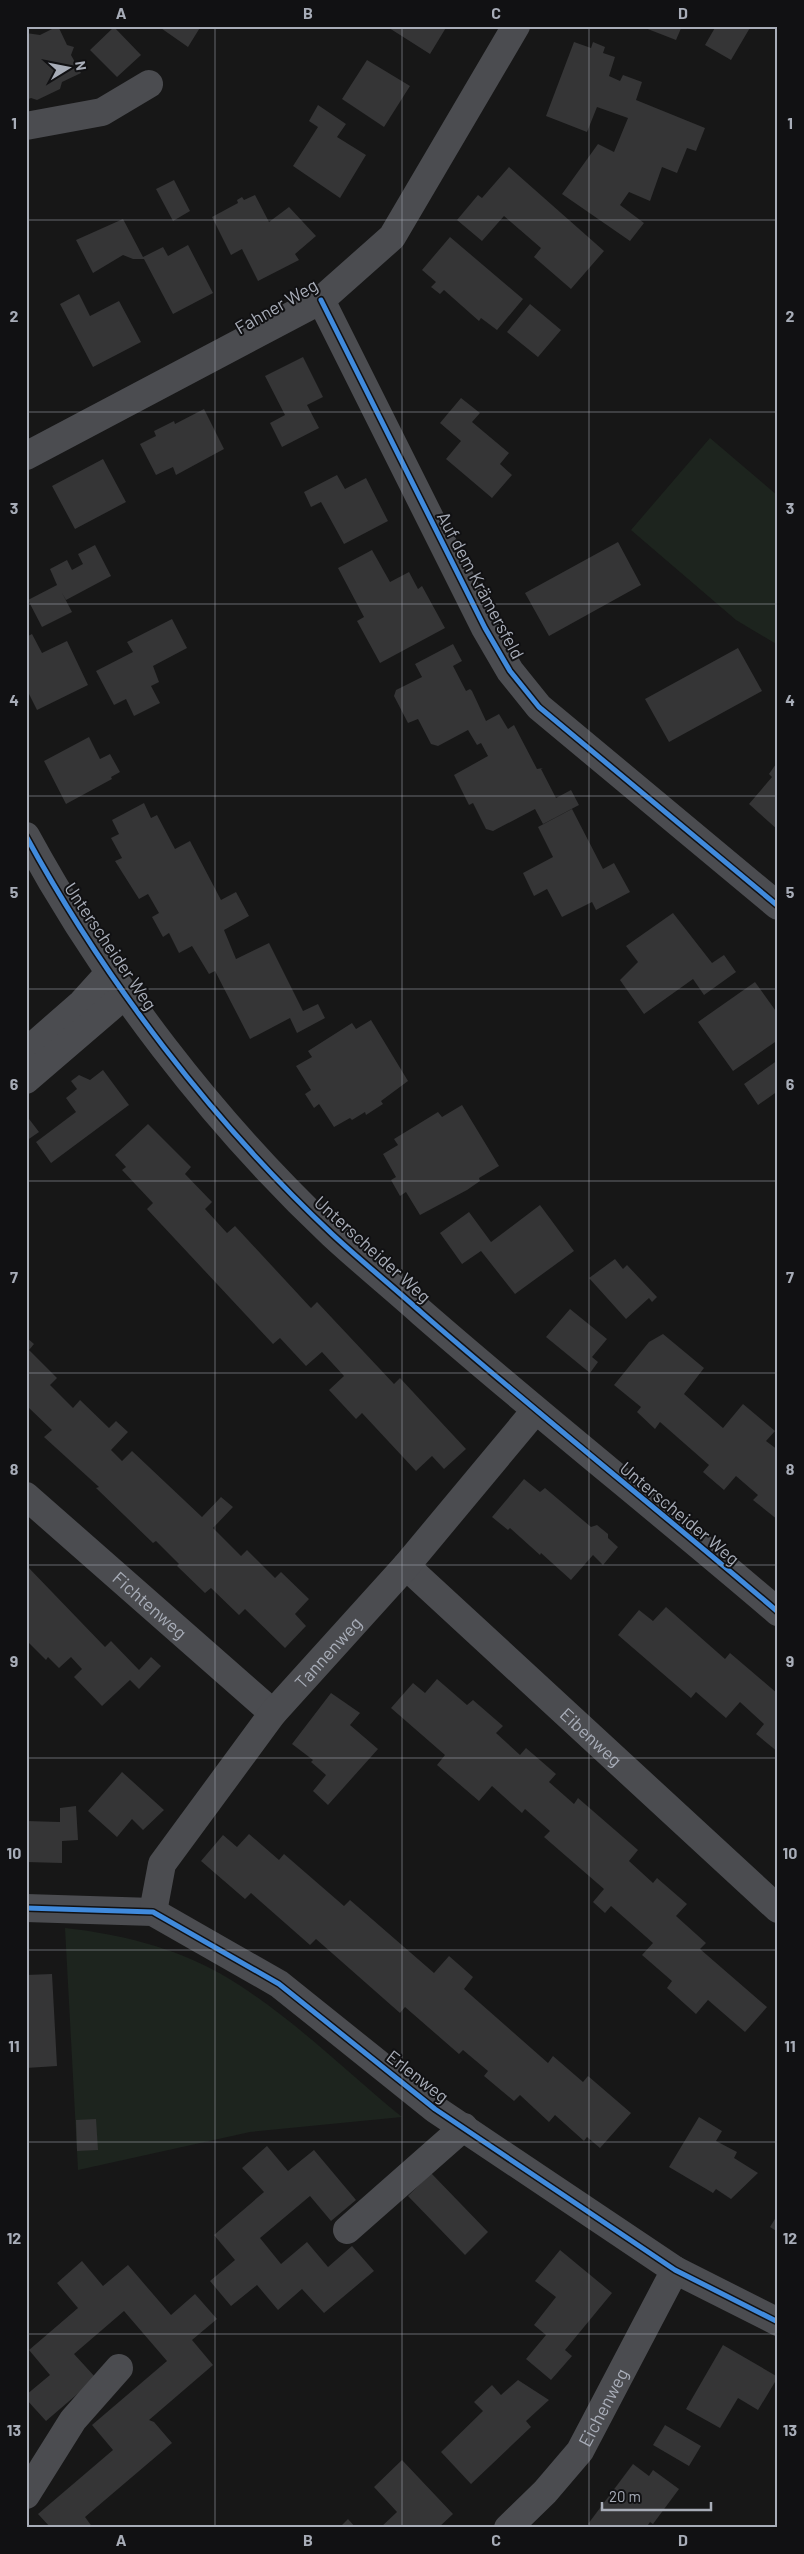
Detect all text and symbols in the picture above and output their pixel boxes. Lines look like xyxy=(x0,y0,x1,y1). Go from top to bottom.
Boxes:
text: A xyxy=(116,3,127,22)
text: B xyxy=(303,3,313,22)
text: C xyxy=(491,3,501,22)
text: D xyxy=(678,3,688,22)
north arrow xyxy=(42,42,92,92)
text: N xyxy=(72,60,90,72)
text: 1 xyxy=(11,113,17,132)
text: 1 xyxy=(787,113,793,132)
street label: Fahner Weg xyxy=(231,273,321,339)
text: 2 xyxy=(10,306,19,325)
text: 2 xyxy=(786,306,795,325)
text: 3 xyxy=(10,498,18,517)
text: 3 xyxy=(786,498,794,517)
street label: Auf dem Krämersfeld xyxy=(433,508,529,662)
text: 4 xyxy=(9,690,19,709)
text: 4 xyxy=(785,690,795,709)
street label: Unterscheider Weg xyxy=(60,878,162,1014)
text: 5 xyxy=(10,882,19,901)
text: 5 xyxy=(786,882,795,901)
text: 6 xyxy=(10,1074,19,1093)
text: 6 xyxy=(786,1074,795,1093)
street label: Unterscheider Weg xyxy=(310,1191,436,1307)
text: 7 xyxy=(10,1267,18,1286)
text: 7 xyxy=(786,1267,794,1286)
street label: Unterscheider Weg xyxy=(616,1457,744,1569)
text: 8 xyxy=(10,1459,19,1478)
text: 8 xyxy=(786,1459,795,1478)
street label: Fichtenweg xyxy=(108,1567,192,1643)
street label: Tannenweg xyxy=(290,1612,366,1693)
text: 9 xyxy=(10,1651,18,1670)
text: 9 xyxy=(786,1651,794,1670)
street label: Eibenweg xyxy=(556,1703,627,1771)
text: 10 xyxy=(7,1843,21,1862)
text: 10 xyxy=(783,1843,797,1862)
text: 11 xyxy=(8,2036,20,2055)
text: 11 xyxy=(784,2036,796,2055)
street label: Erlenweg xyxy=(383,2045,453,2107)
text: 12 xyxy=(7,2228,21,2247)
text: 12 xyxy=(783,2228,797,2247)
street label: Eichenweg xyxy=(573,2364,633,2450)
text: 13 xyxy=(7,2420,21,2439)
text: 13 xyxy=(783,2420,797,2439)
scale bar xyxy=(602,2479,710,2511)
text: 20 m xyxy=(609,2487,641,2505)
text: A xyxy=(116,2530,127,2549)
text: B xyxy=(303,2530,313,2549)
text: C xyxy=(491,2530,501,2549)
text: D xyxy=(678,2530,688,2549)

